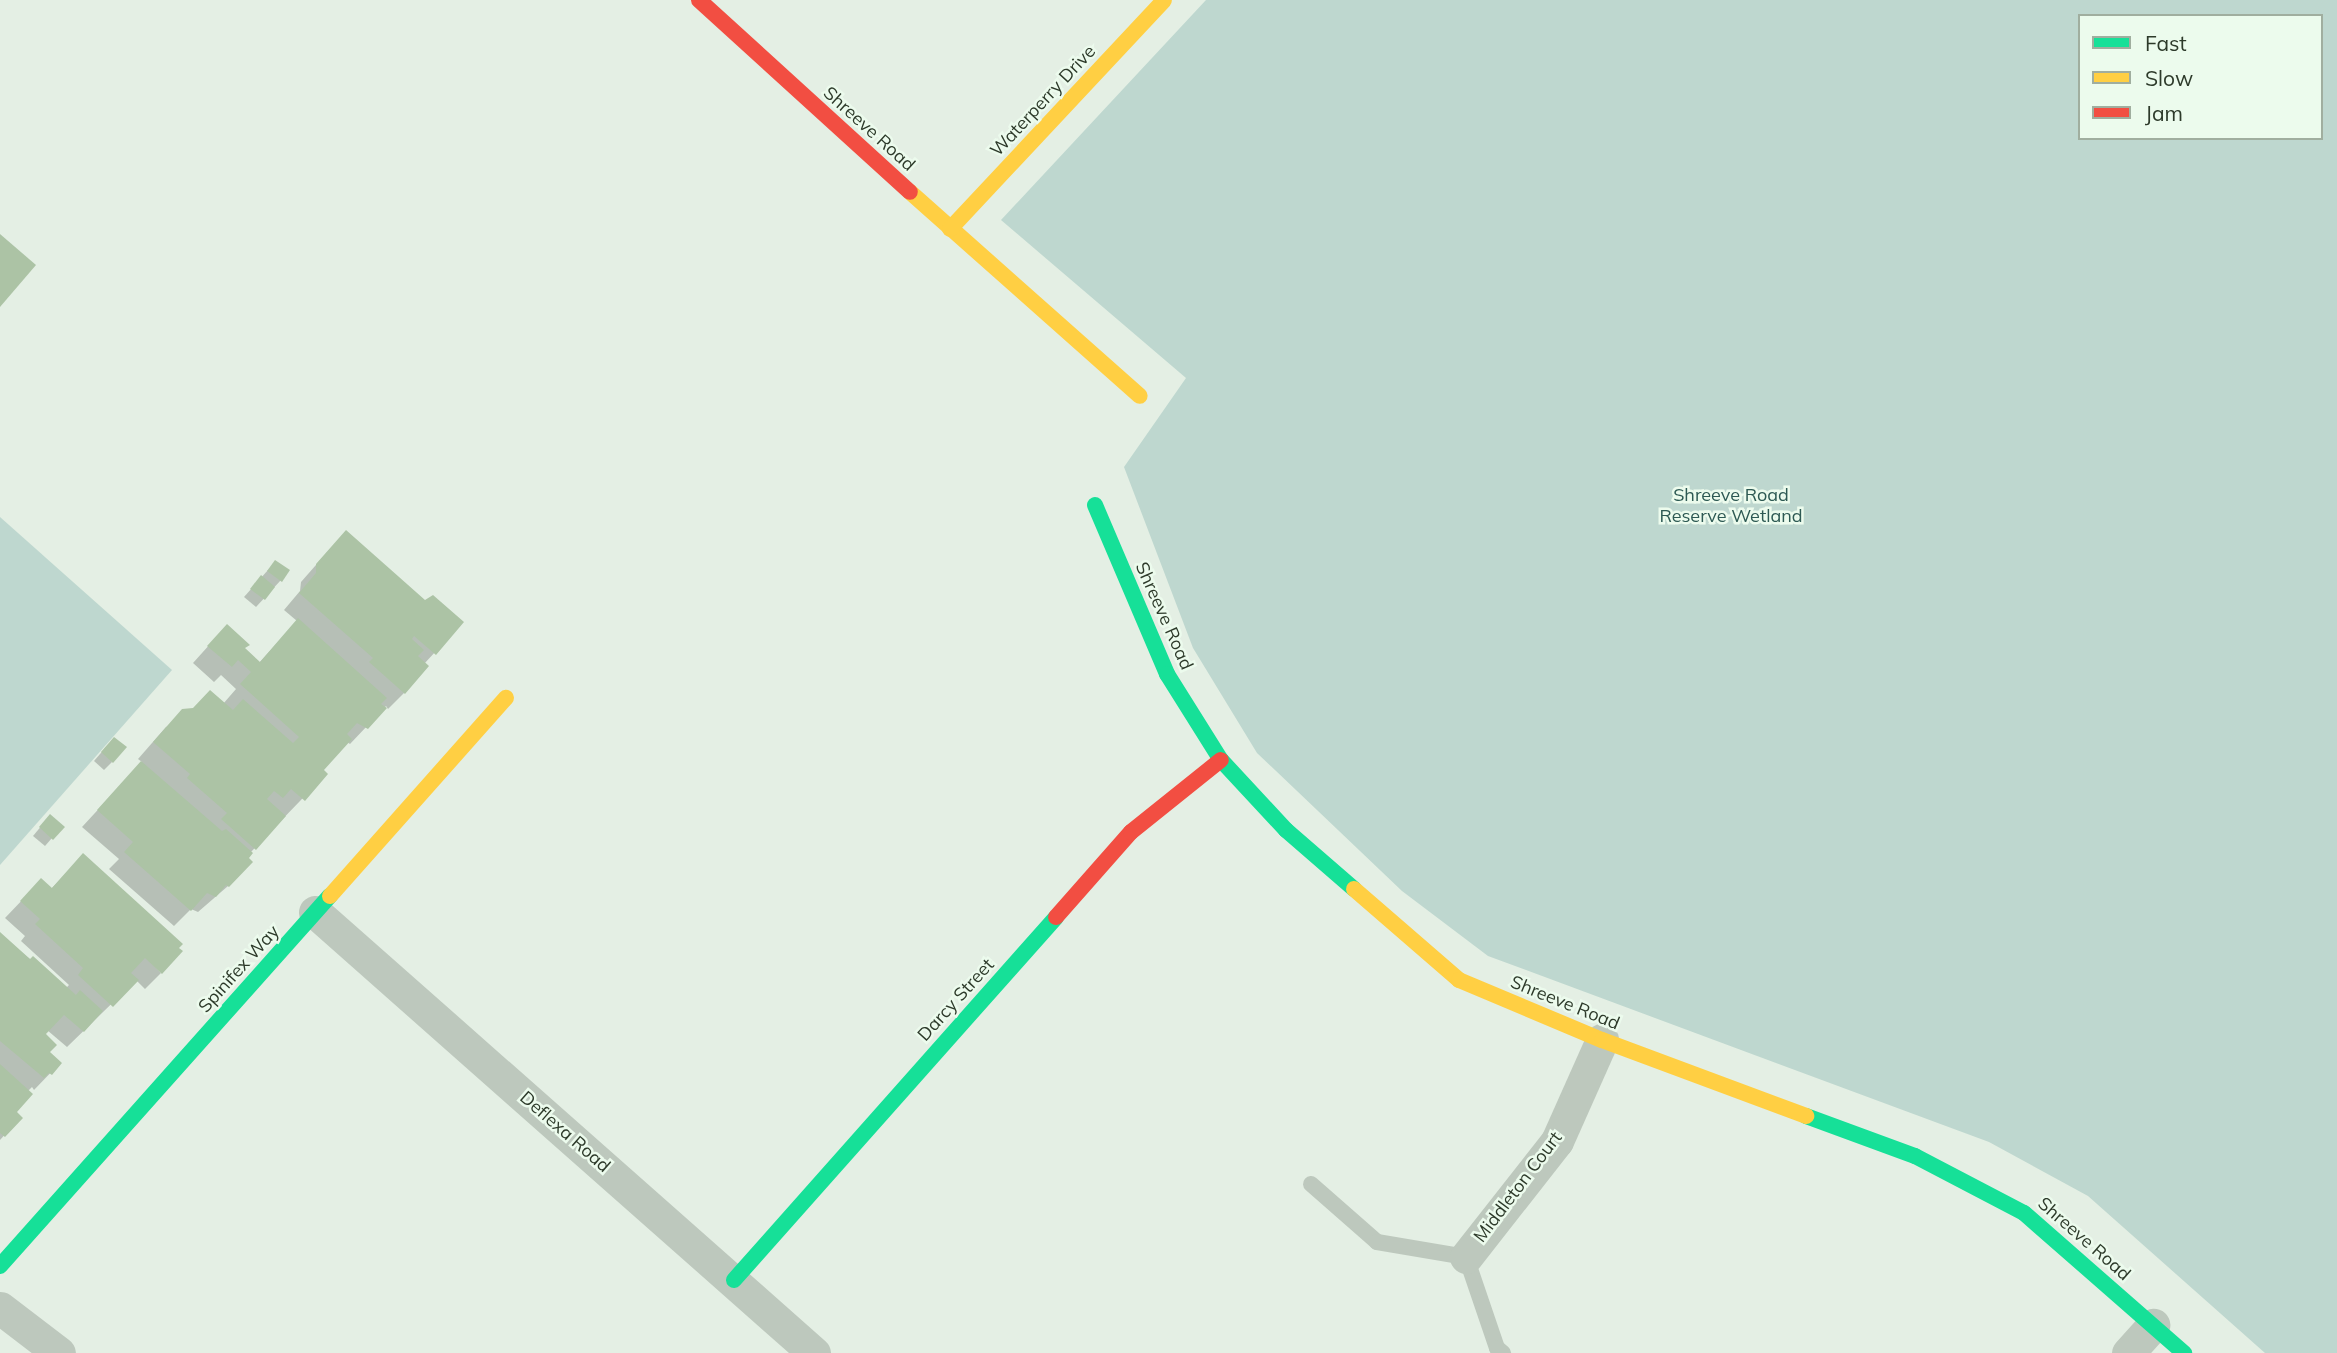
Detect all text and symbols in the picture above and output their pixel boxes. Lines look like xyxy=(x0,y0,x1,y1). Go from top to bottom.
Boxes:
legend xyxy=(2078,14,2323,140)
text: Fast xyxy=(2145,30,2187,56)
street label: Waterperry Drive xyxy=(986,41,1100,161)
text: Slow xyxy=(2145,65,2193,91)
street label: Shreeve Road xyxy=(819,82,919,176)
text: Jam xyxy=(2145,100,2183,126)
park label: Shreeve Road Reserve Wetland xyxy=(1659,485,1803,528)
street label: Shreeve Road xyxy=(1131,559,1197,673)
street label: Spinifex Way xyxy=(194,921,284,1017)
street label: Darcy Street xyxy=(913,954,999,1046)
street label: Shreeve Road xyxy=(1507,971,1623,1035)
street label: Deflexa Road xyxy=(515,1087,615,1177)
street label: Middleton Court xyxy=(1469,1127,1567,1247)
street label: Shreeve Road xyxy=(2033,1193,2135,1285)

